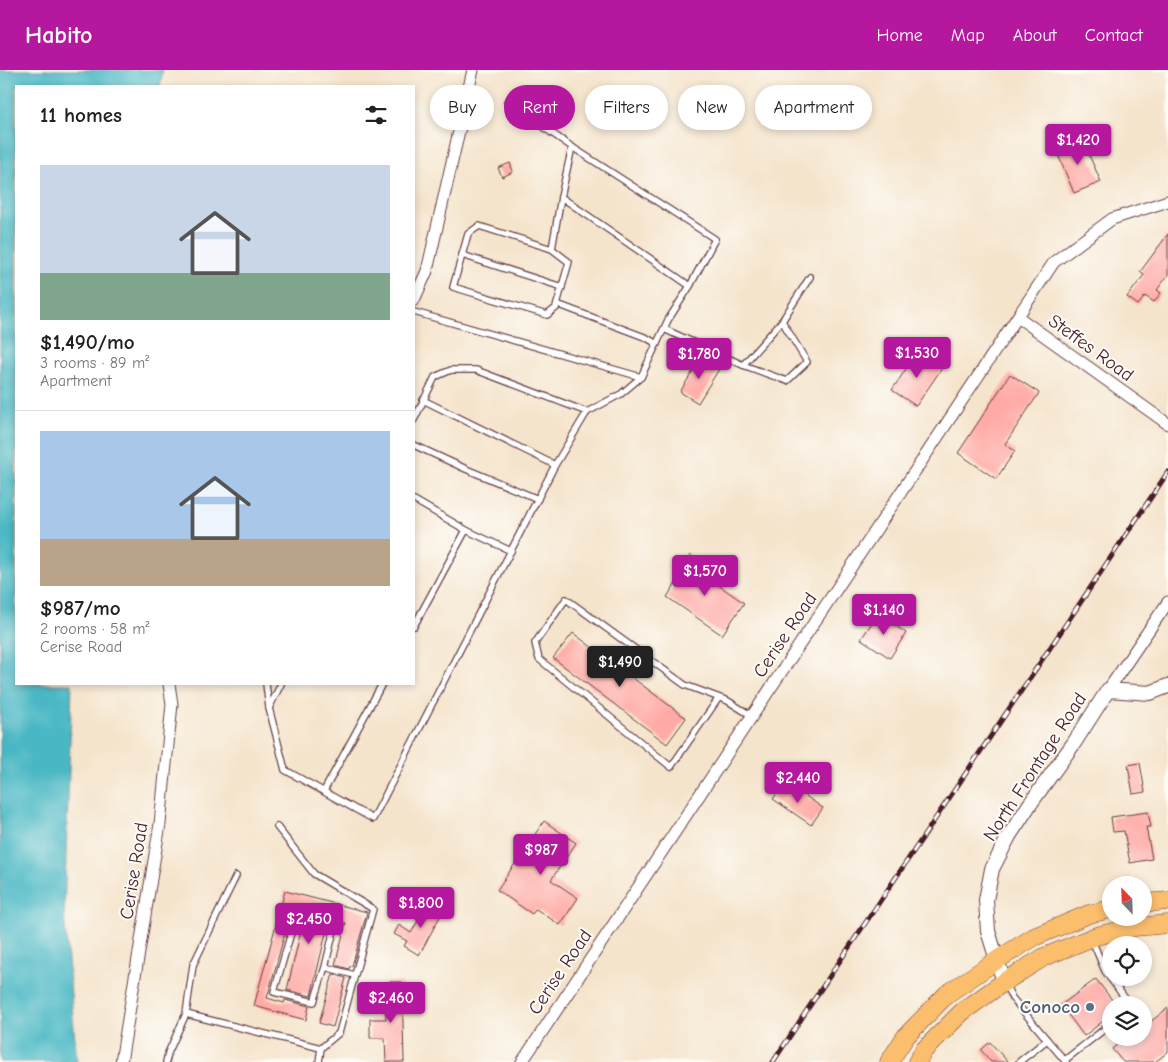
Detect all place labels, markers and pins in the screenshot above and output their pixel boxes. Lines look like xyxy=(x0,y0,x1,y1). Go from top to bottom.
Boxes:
pin: $1,420 xyxy=(1037,124,1119,166)
pin: $1,530 xyxy=(876,336,958,379)
pin: $1,780 xyxy=(658,338,740,380)
pin: $1,570 xyxy=(664,554,746,597)
pin: $1,140 xyxy=(843,594,925,636)
pin: $1,490 xyxy=(579,646,661,688)
pin: $2,440 xyxy=(757,762,839,804)
pin: $987 xyxy=(511,834,571,876)
pin: $1,800 xyxy=(380,886,462,929)
pin: $2,450 xyxy=(268,902,350,945)
pin: $2,460 xyxy=(350,982,432,1024)
place label: Conoco xyxy=(1020,996,1080,1018)
marker: Conoco xyxy=(1084,1001,1096,1013)

